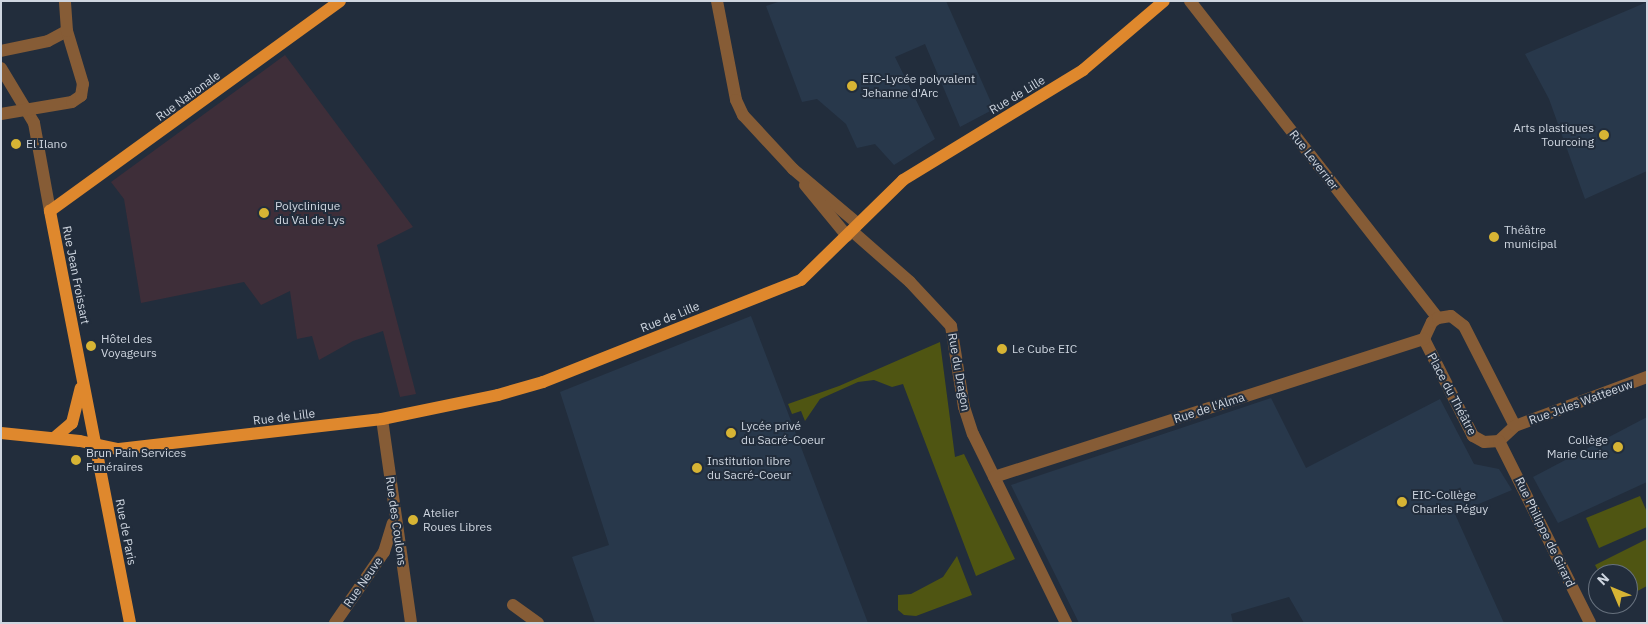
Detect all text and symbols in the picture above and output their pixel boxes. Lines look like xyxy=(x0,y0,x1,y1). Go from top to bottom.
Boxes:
street label: Rue Nationale xyxy=(153,68,223,124)
place label: EIC-Lycée polyvalent Jehanne d'Arc xyxy=(862,72,975,100)
street label: Rue de Lille xyxy=(987,73,1047,117)
marker: EIC-Lycée polyvalent Jehanne d'Arc xyxy=(846,80,858,92)
place label: Arts plastiques Tourcoing xyxy=(1513,121,1594,149)
street label: Rue Leverrier xyxy=(1286,127,1342,193)
marker: Arts plastiques Tourcoing xyxy=(1598,129,1610,141)
place label: El Ilano xyxy=(26,137,67,151)
marker: El Ilano xyxy=(10,138,22,150)
place label: Polyclinique du Val de Lys xyxy=(275,199,345,227)
marker: Polyclinique du Val de Lys xyxy=(257,206,271,220)
place label: Théâtre municipal xyxy=(1504,223,1557,251)
street label: Rue Jean Froissart xyxy=(59,225,93,325)
marker: Théâtre municipal xyxy=(1488,231,1500,243)
street label: Rue de Lille xyxy=(638,299,702,335)
place label: Hôtel des Voyageurs xyxy=(101,332,157,360)
street label: Rue du Dragon xyxy=(945,332,973,412)
marker: Hôtel des Voyageurs xyxy=(85,340,97,352)
place label: Le Cube EIC xyxy=(1012,342,1077,356)
marker: Le Cube EIC xyxy=(996,343,1008,355)
street label: Place du Théâtre xyxy=(1424,351,1480,437)
street label: Rue Jules Watteeuw xyxy=(1527,376,1635,428)
street label: Rue de l'Alma xyxy=(1172,390,1246,426)
street label: Rue de Lille xyxy=(252,406,316,428)
place label: Lycée privé du Sacré-Coeur xyxy=(741,419,825,447)
marker: Lycée privé du Sacré-Coeur xyxy=(725,427,737,439)
place label: Collège Marie Curie xyxy=(1547,433,1608,461)
marker: Collège Marie Curie xyxy=(1612,441,1624,453)
place label: Brun Pain Services Funéraires xyxy=(86,446,186,474)
marker: Brun Pain Services Funéraires xyxy=(70,454,82,466)
place label: Institution libre du Sacré-Coeur xyxy=(707,454,791,482)
marker: Institution libre du Sacré-Coeur xyxy=(691,462,703,474)
street label: Rue Philippe de Girard xyxy=(1512,475,1578,589)
street label: Rue des Coulons xyxy=(383,476,409,566)
place label: EIC-Collège Charles Péguy xyxy=(1412,488,1488,516)
marker: EIC-Collège Charles Péguy xyxy=(1396,496,1408,508)
street label: Rue de Paris xyxy=(113,498,139,566)
place label: Atelier Roues Libres xyxy=(423,506,492,534)
marker: Atelier Roues Libres xyxy=(407,514,419,526)
street label: Rue Neuve xyxy=(340,554,386,610)
north arrow xyxy=(1588,564,1638,614)
text: N xyxy=(1593,569,1613,589)

